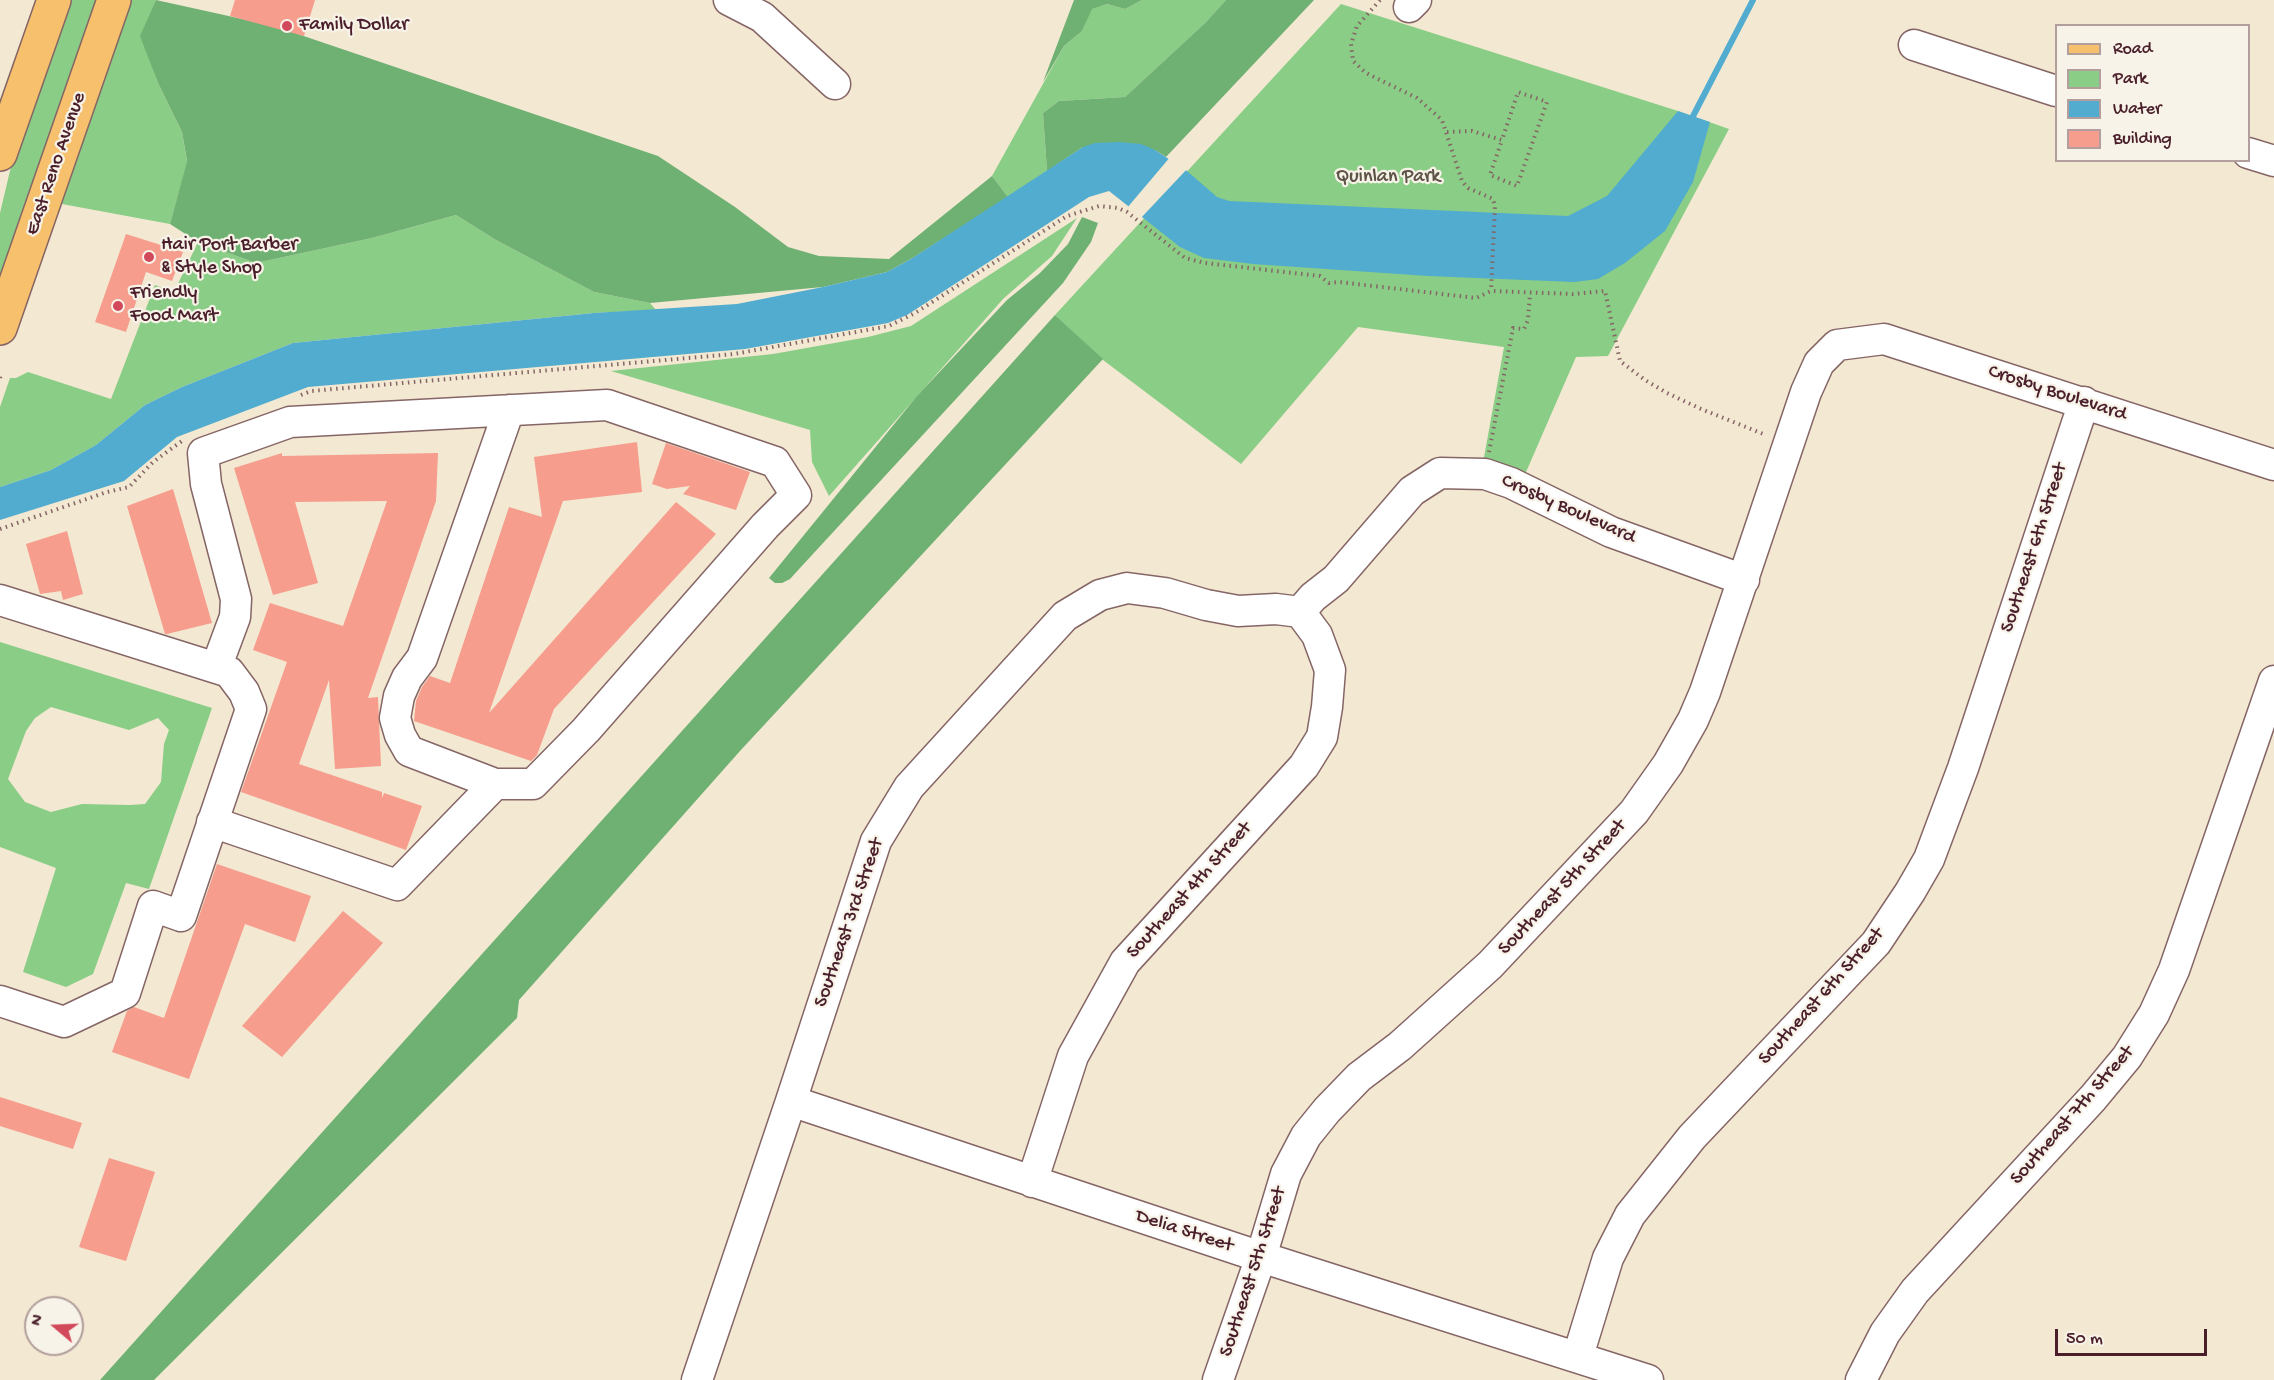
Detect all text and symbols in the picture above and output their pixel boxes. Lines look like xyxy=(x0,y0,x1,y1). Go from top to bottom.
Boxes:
place label: Family Dollar xyxy=(299,14,408,38)
marker: Family Dollar xyxy=(280,19,294,33)
legend xyxy=(2055,24,2250,162)
text: Road xyxy=(2113,39,2152,60)
text: Park xyxy=(2113,69,2147,90)
street label: East Reno Avenue xyxy=(21,89,93,239)
text: Water xyxy=(2113,99,2161,120)
text: Building xyxy=(2113,129,2172,150)
park label: Quinlan Park xyxy=(1336,166,1440,190)
place label: Hair Port Barber & Style Shop xyxy=(161,234,297,281)
marker: Hair Port Barber & Style Shop xyxy=(142,250,156,264)
place label: Friendly Food Mart xyxy=(130,282,218,329)
marker: Friendly Food Mart xyxy=(111,299,125,313)
street label: Crosby Boulevard xyxy=(1985,360,2129,428)
street label: Southeast 6th Street xyxy=(1996,460,2074,636)
street label: Crosby Boulevard xyxy=(1497,470,1639,550)
street label: Southeast 5th Street xyxy=(1494,815,1632,961)
street label: Southeast 4th Street xyxy=(1122,818,1258,964)
street label: Southeast 3rd Street xyxy=(810,835,890,1011)
street label: Southeast 6th Street xyxy=(1754,923,1890,1071)
street label: Southeast 7th Street xyxy=(2006,1041,2140,1191)
street label: Southeast 5th Street xyxy=(1215,1184,1293,1360)
street label: Delia Street xyxy=(1132,1205,1236,1259)
north arrow xyxy=(24,1296,84,1356)
text: N xyxy=(28,1313,49,1329)
scale bar xyxy=(2058,1317,2210,1355)
text: 50 m xyxy=(2066,1329,2103,1350)

